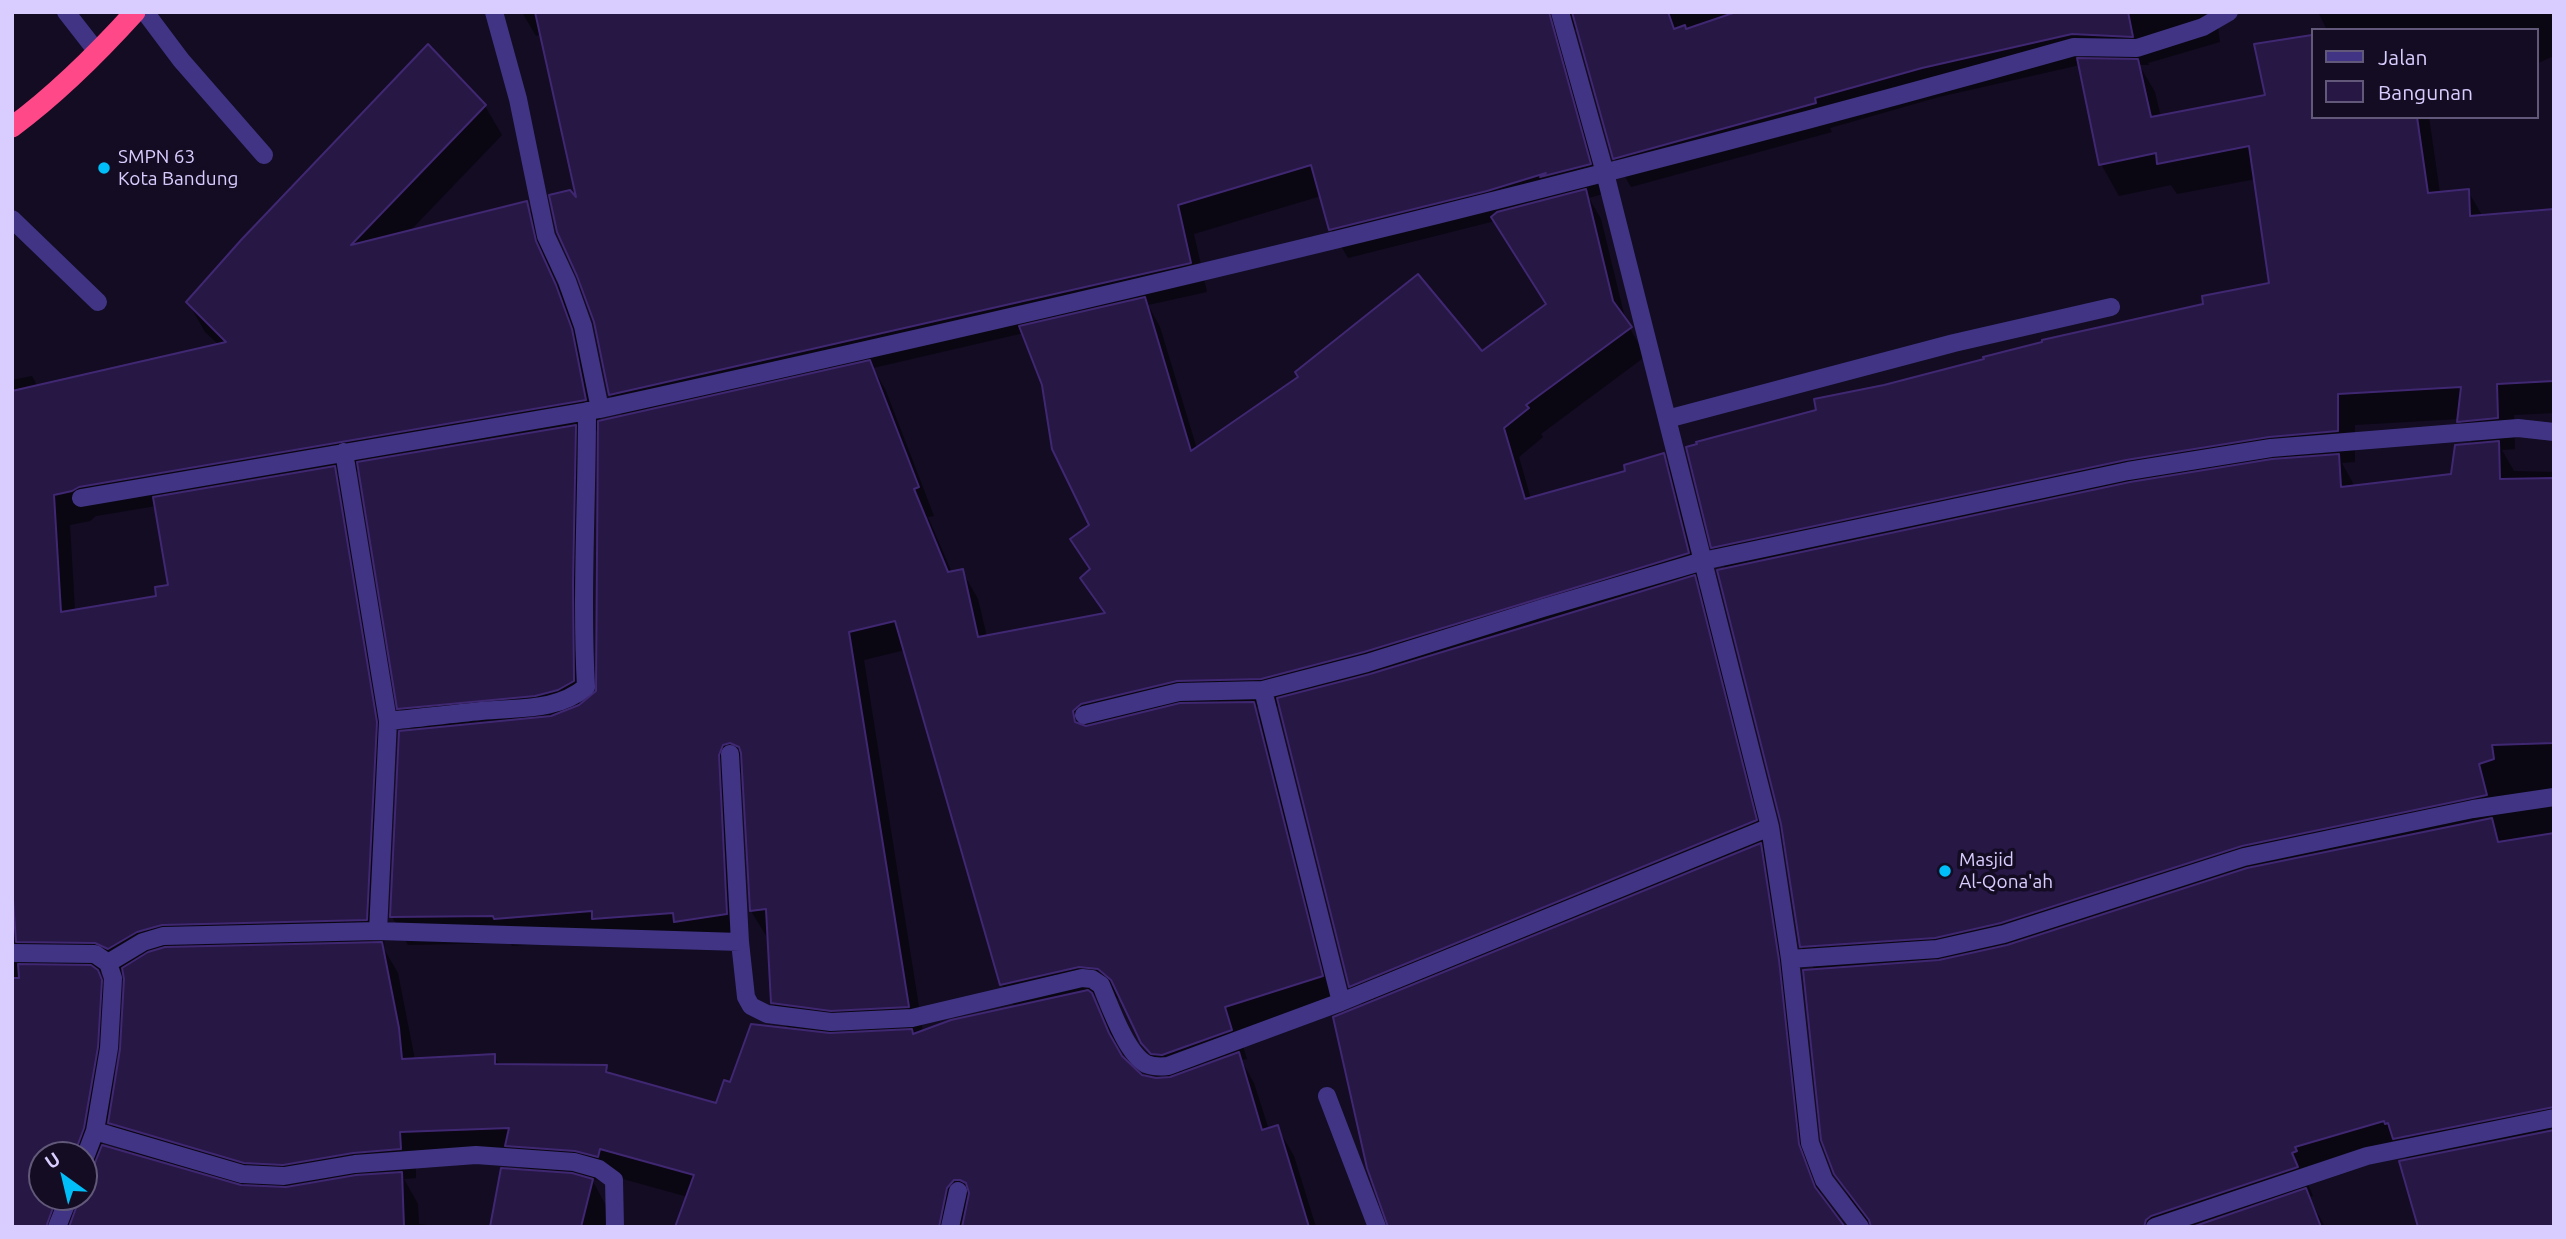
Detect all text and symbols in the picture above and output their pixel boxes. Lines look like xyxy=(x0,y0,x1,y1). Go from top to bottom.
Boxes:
legend xyxy=(2310,28,2538,119)
text: Jalan xyxy=(2378,45,2427,69)
text: Bangunan xyxy=(2378,80,2473,104)
place label: SMPN 63 Kota Bandung xyxy=(118,146,238,190)
marker: SMPN 63 Kota Bandung xyxy=(96,160,112,176)
place label: Masjid Al-Qona'ah xyxy=(1959,849,2053,893)
marker: Masjid Al-Qona'ah xyxy=(1937,863,1953,879)
north arrow xyxy=(28,1141,98,1211)
text: U xyxy=(41,1147,64,1173)

